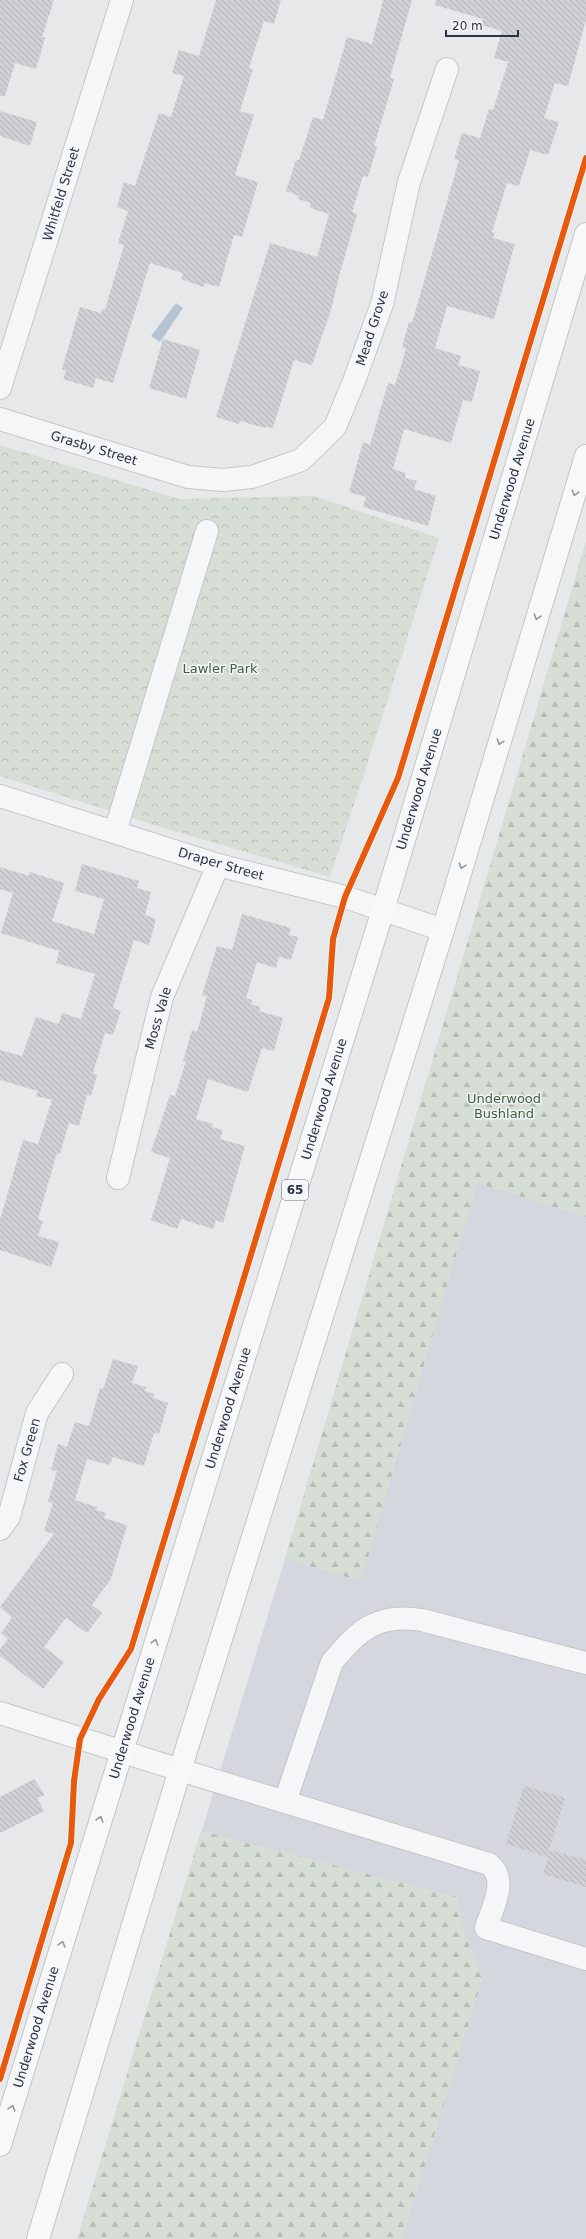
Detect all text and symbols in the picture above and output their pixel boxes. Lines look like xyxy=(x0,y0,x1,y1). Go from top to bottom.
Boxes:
scale bar xyxy=(446,12,518,38)
text: 20 m xyxy=(452,19,483,33)
street label: Whitfeld Street xyxy=(40,145,82,243)
street label: Mead Grove xyxy=(353,288,391,368)
street label: Underwood Avenue xyxy=(486,416,538,542)
street label: Grasby Street xyxy=(49,428,139,468)
one-way arrow xyxy=(571,489,580,496)
one-way arrow xyxy=(533,614,542,621)
park label: Lawler Park xyxy=(182,661,258,676)
street label: Underwood Avenue xyxy=(393,726,445,852)
one-way arrow xyxy=(496,738,505,745)
street label: Draper Street xyxy=(176,845,266,883)
one-way arrow xyxy=(458,863,467,870)
street label: Moss Vale xyxy=(142,985,174,1051)
street label: Underwood Avenue xyxy=(298,1036,350,1162)
park label: Underwood Bushland xyxy=(467,1091,541,1121)
road number: 65 xyxy=(282,1180,308,1200)
street label: Underwood Avenue xyxy=(202,1345,254,1471)
street label: Fox Green xyxy=(11,1416,43,1484)
one-way arrow xyxy=(150,1638,159,1645)
street label: Underwood Avenue xyxy=(106,1655,158,1781)
one-way arrow xyxy=(95,1816,104,1823)
one-way arrow xyxy=(57,1940,66,1947)
street label: Underwood Avenue xyxy=(10,1964,62,2090)
one-way arrow xyxy=(7,2105,15,2112)

